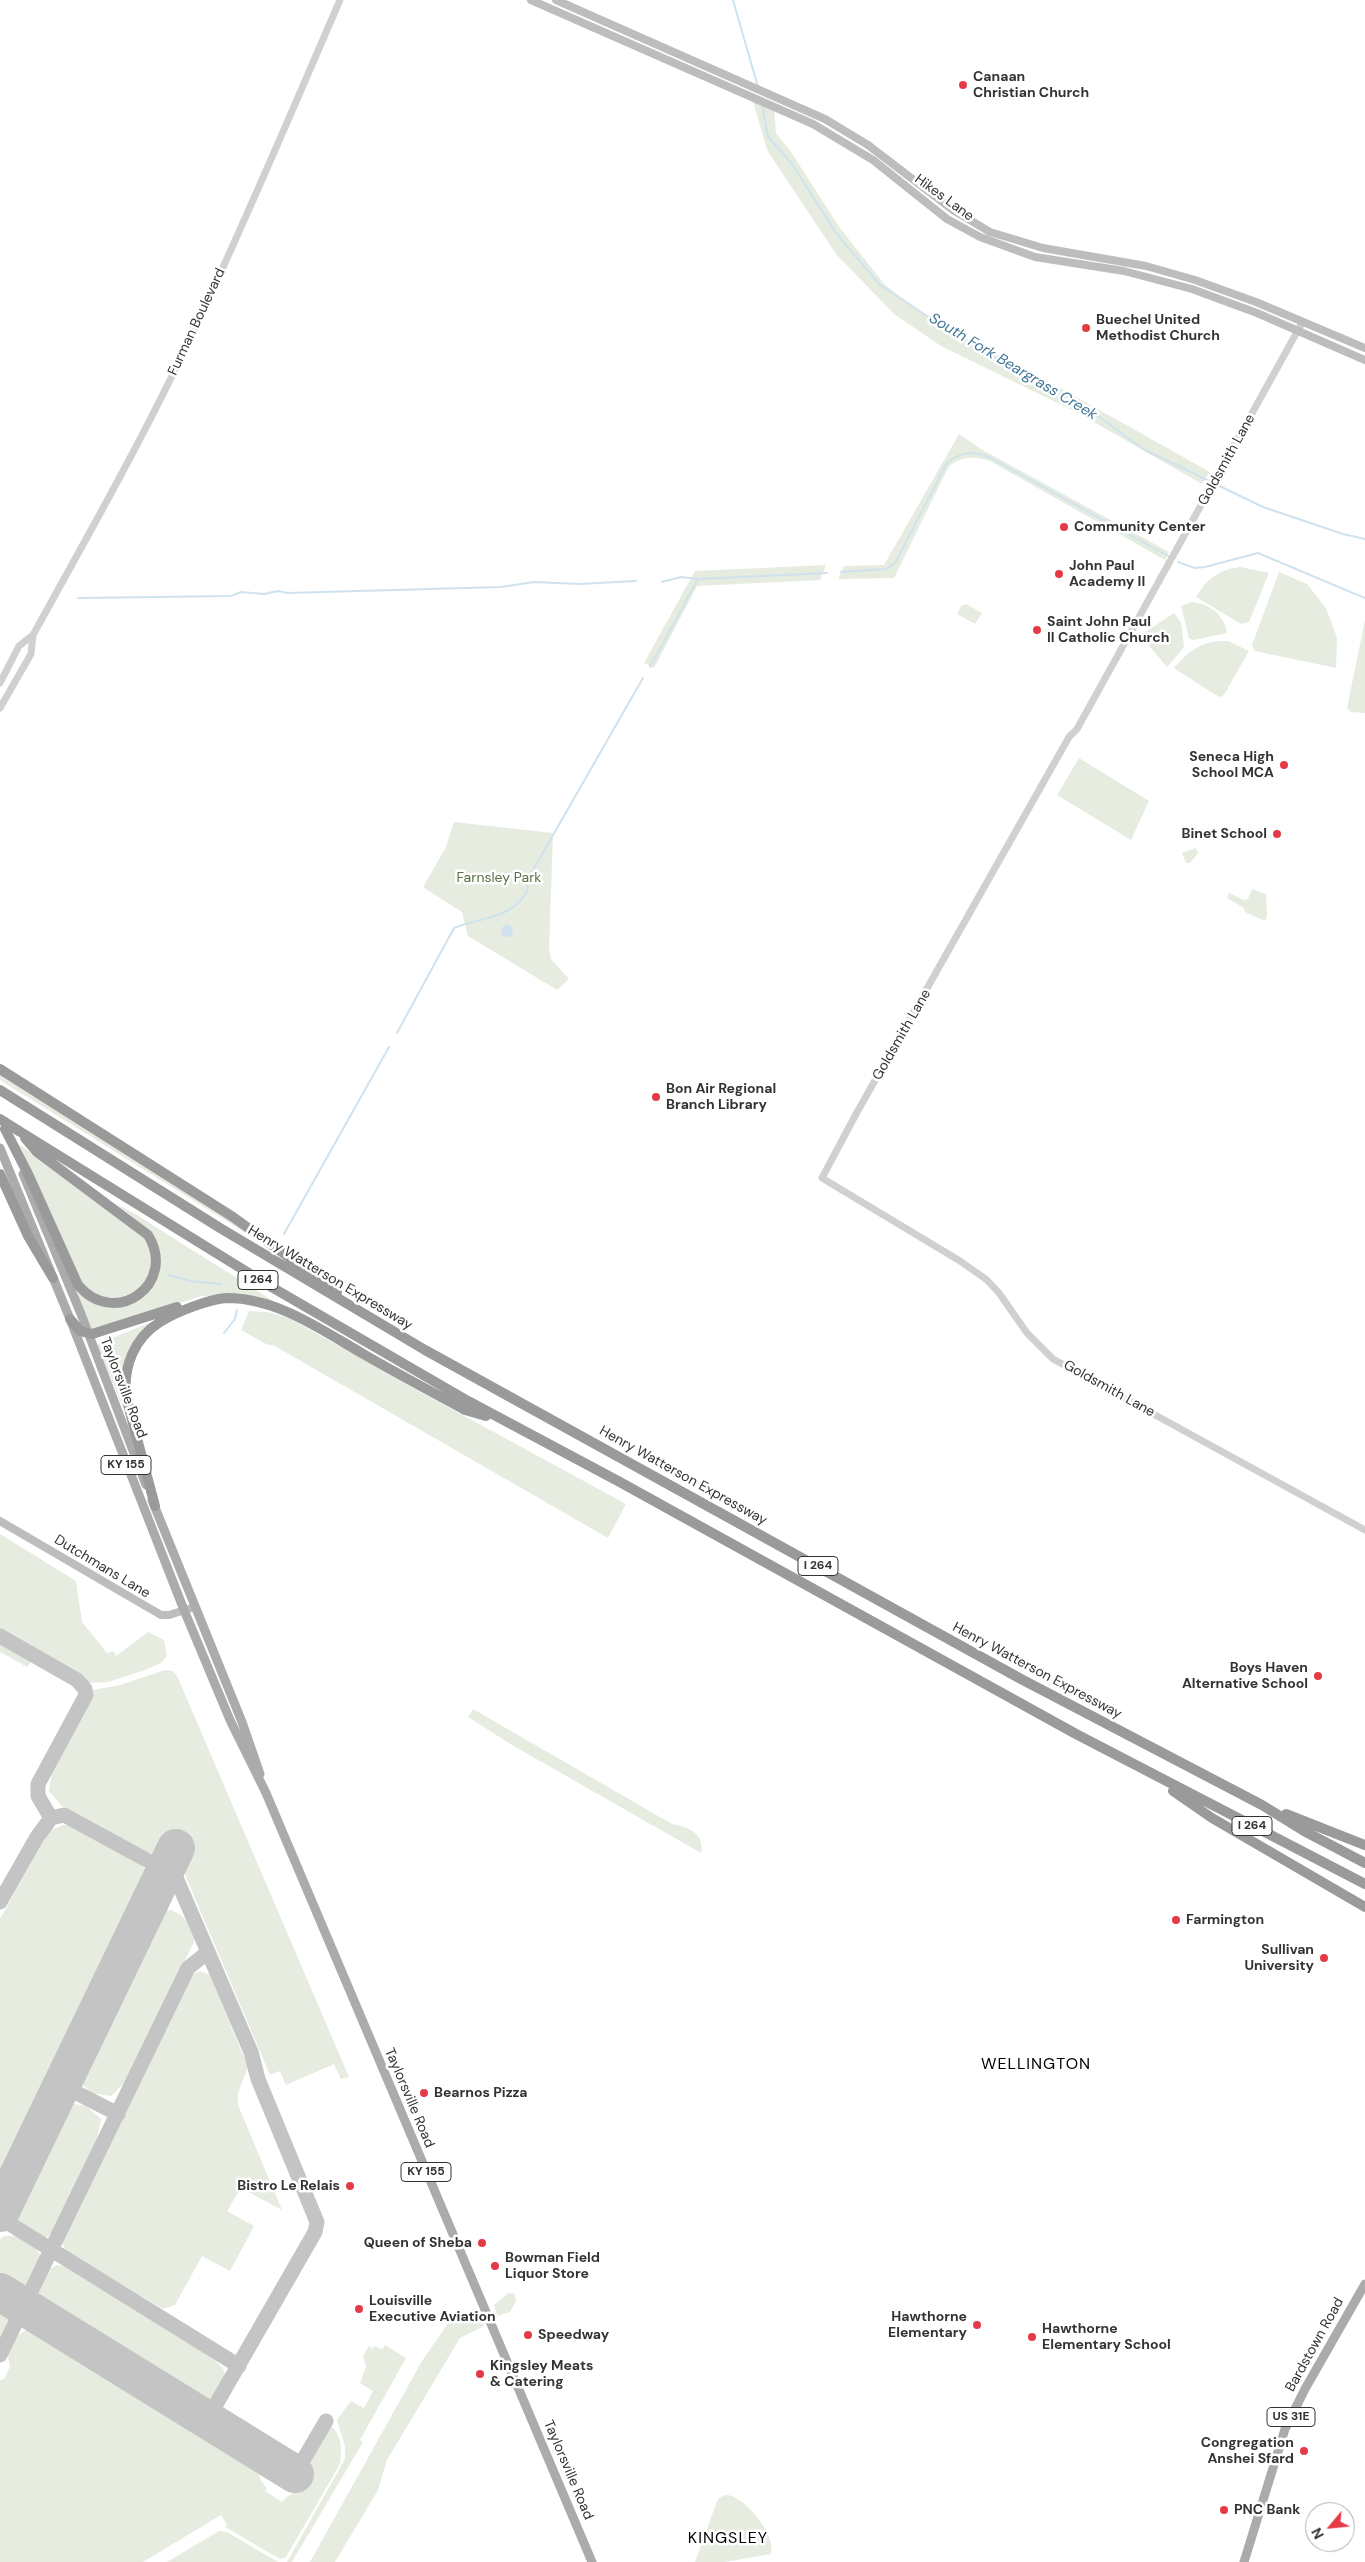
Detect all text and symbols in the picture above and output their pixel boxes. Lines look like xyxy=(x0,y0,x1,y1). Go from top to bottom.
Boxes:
place label: Canaan Christian Church xyxy=(973,69,1089,102)
marker: Canaan Christian Church xyxy=(957,79,969,91)
street label: Hikes Lane xyxy=(911,171,977,225)
street label: Furman Boulevard xyxy=(165,266,229,378)
water label: South Fork Beargrass Creek xyxy=(926,310,1100,424)
place label: Buechel United Methodist Church xyxy=(1096,312,1220,344)
marker: Buechel United Methodist Church xyxy=(1080,322,1092,334)
street label: Goldsmith Lane xyxy=(1195,411,1259,509)
place label: Community Center xyxy=(1074,519,1206,535)
marker: Community Center xyxy=(1058,521,1070,533)
place label: John Paul Academy II xyxy=(1069,558,1145,590)
marker: John Paul Academy II xyxy=(1053,568,1065,580)
place label: Saint John Paul II Catholic Church xyxy=(1047,614,1169,646)
marker: Saint John Paul II Catholic Church xyxy=(1031,624,1043,636)
place label: Seneca High School MCA xyxy=(1189,749,1274,782)
marker: Seneca High School MCA xyxy=(1278,759,1290,771)
place label: Binet School xyxy=(1181,826,1267,842)
marker: Binet School xyxy=(1271,828,1283,840)
park label: Farnsley Park xyxy=(457,870,541,886)
street label: Goldsmith Lane xyxy=(869,987,935,1083)
place label: Bon Air Regional Branch Library xyxy=(666,1081,776,1114)
marker: Bon Air Regional Branch Library xyxy=(650,1091,662,1103)
street label: Henry Watterson Expressway xyxy=(245,1222,415,1334)
road number: I 264 xyxy=(238,1270,278,1290)
street label: Taylorsville Road xyxy=(96,1335,150,1441)
street label: Goldsmith Lane xyxy=(1060,1357,1158,1421)
street label: Henry Watterson Expressway xyxy=(596,1423,770,1529)
road number: KY 155 xyxy=(101,1456,151,1474)
street label: Dutchmans Lane xyxy=(51,1532,153,1602)
road number: I 264 xyxy=(798,1556,838,1575)
street label: Henry Watterson Expressway xyxy=(949,1619,1125,1723)
place label: Boys Haven Alternative School xyxy=(1182,1660,1308,1692)
marker: Boys Haven Alternative School xyxy=(1312,1670,1324,1682)
road number: I 264 xyxy=(1232,1816,1272,1835)
place label: Farmington xyxy=(1186,1912,1264,1928)
marker: Farmington xyxy=(1170,1914,1182,1926)
place label: Sullivan University xyxy=(1244,1942,1314,1974)
marker: Sullivan University xyxy=(1318,1952,1330,1964)
street label: Taylorsville Road xyxy=(380,2046,438,2150)
district label: WELLINGTON xyxy=(980,2055,1092,2075)
place label: Bearnos Pizza xyxy=(434,2085,528,2101)
marker: Bearnos Pizza xyxy=(418,2087,430,2099)
road number: KY 155 xyxy=(401,2162,451,2182)
place label: Bistro Le Relais xyxy=(237,2178,340,2194)
marker: Bistro Le Relais xyxy=(344,2180,356,2192)
place label: Queen of Sheba xyxy=(364,2235,472,2251)
marker: Queen of Sheba xyxy=(476,2237,488,2249)
place label: Bowman Field Liquor Store xyxy=(505,2250,600,2282)
marker: Bowman Field Liquor Store xyxy=(489,2260,501,2272)
place label: Louisville Executive Aviation xyxy=(369,2293,496,2326)
street label: Bardstown Road xyxy=(1282,2295,1348,2395)
marker: Louisville Executive Aviation xyxy=(353,2303,365,2315)
place label: Hawthorne Elementary xyxy=(888,2309,967,2342)
marker: Hawthorne Elementary xyxy=(971,2319,983,2331)
place label: Hawthorne Elementary School xyxy=(1042,2321,1171,2354)
place label: Speedway xyxy=(538,2327,609,2343)
marker: Speedway xyxy=(522,2329,534,2341)
marker: Hawthorne Elementary School xyxy=(1026,2331,1038,2343)
place label: Kingsley Meats & Catering xyxy=(490,2358,593,2390)
marker: Kingsley Meats & Catering xyxy=(474,2368,486,2380)
road number: US 31E xyxy=(1267,2408,1315,2426)
street label: Taylorsville Road xyxy=(539,2418,597,2522)
place label: Congregation Anshei Sfard xyxy=(1201,2435,1294,2468)
marker: Congregation Anshei Sfard xyxy=(1298,2445,1310,2457)
place label: PNC Bank xyxy=(1234,2502,1300,2518)
north arrow xyxy=(1305,2502,1355,2552)
marker: PNC Bank xyxy=(1218,2504,1230,2516)
text: N xyxy=(1307,2525,1328,2542)
district label: KINGSLEY xyxy=(687,2529,769,2549)

